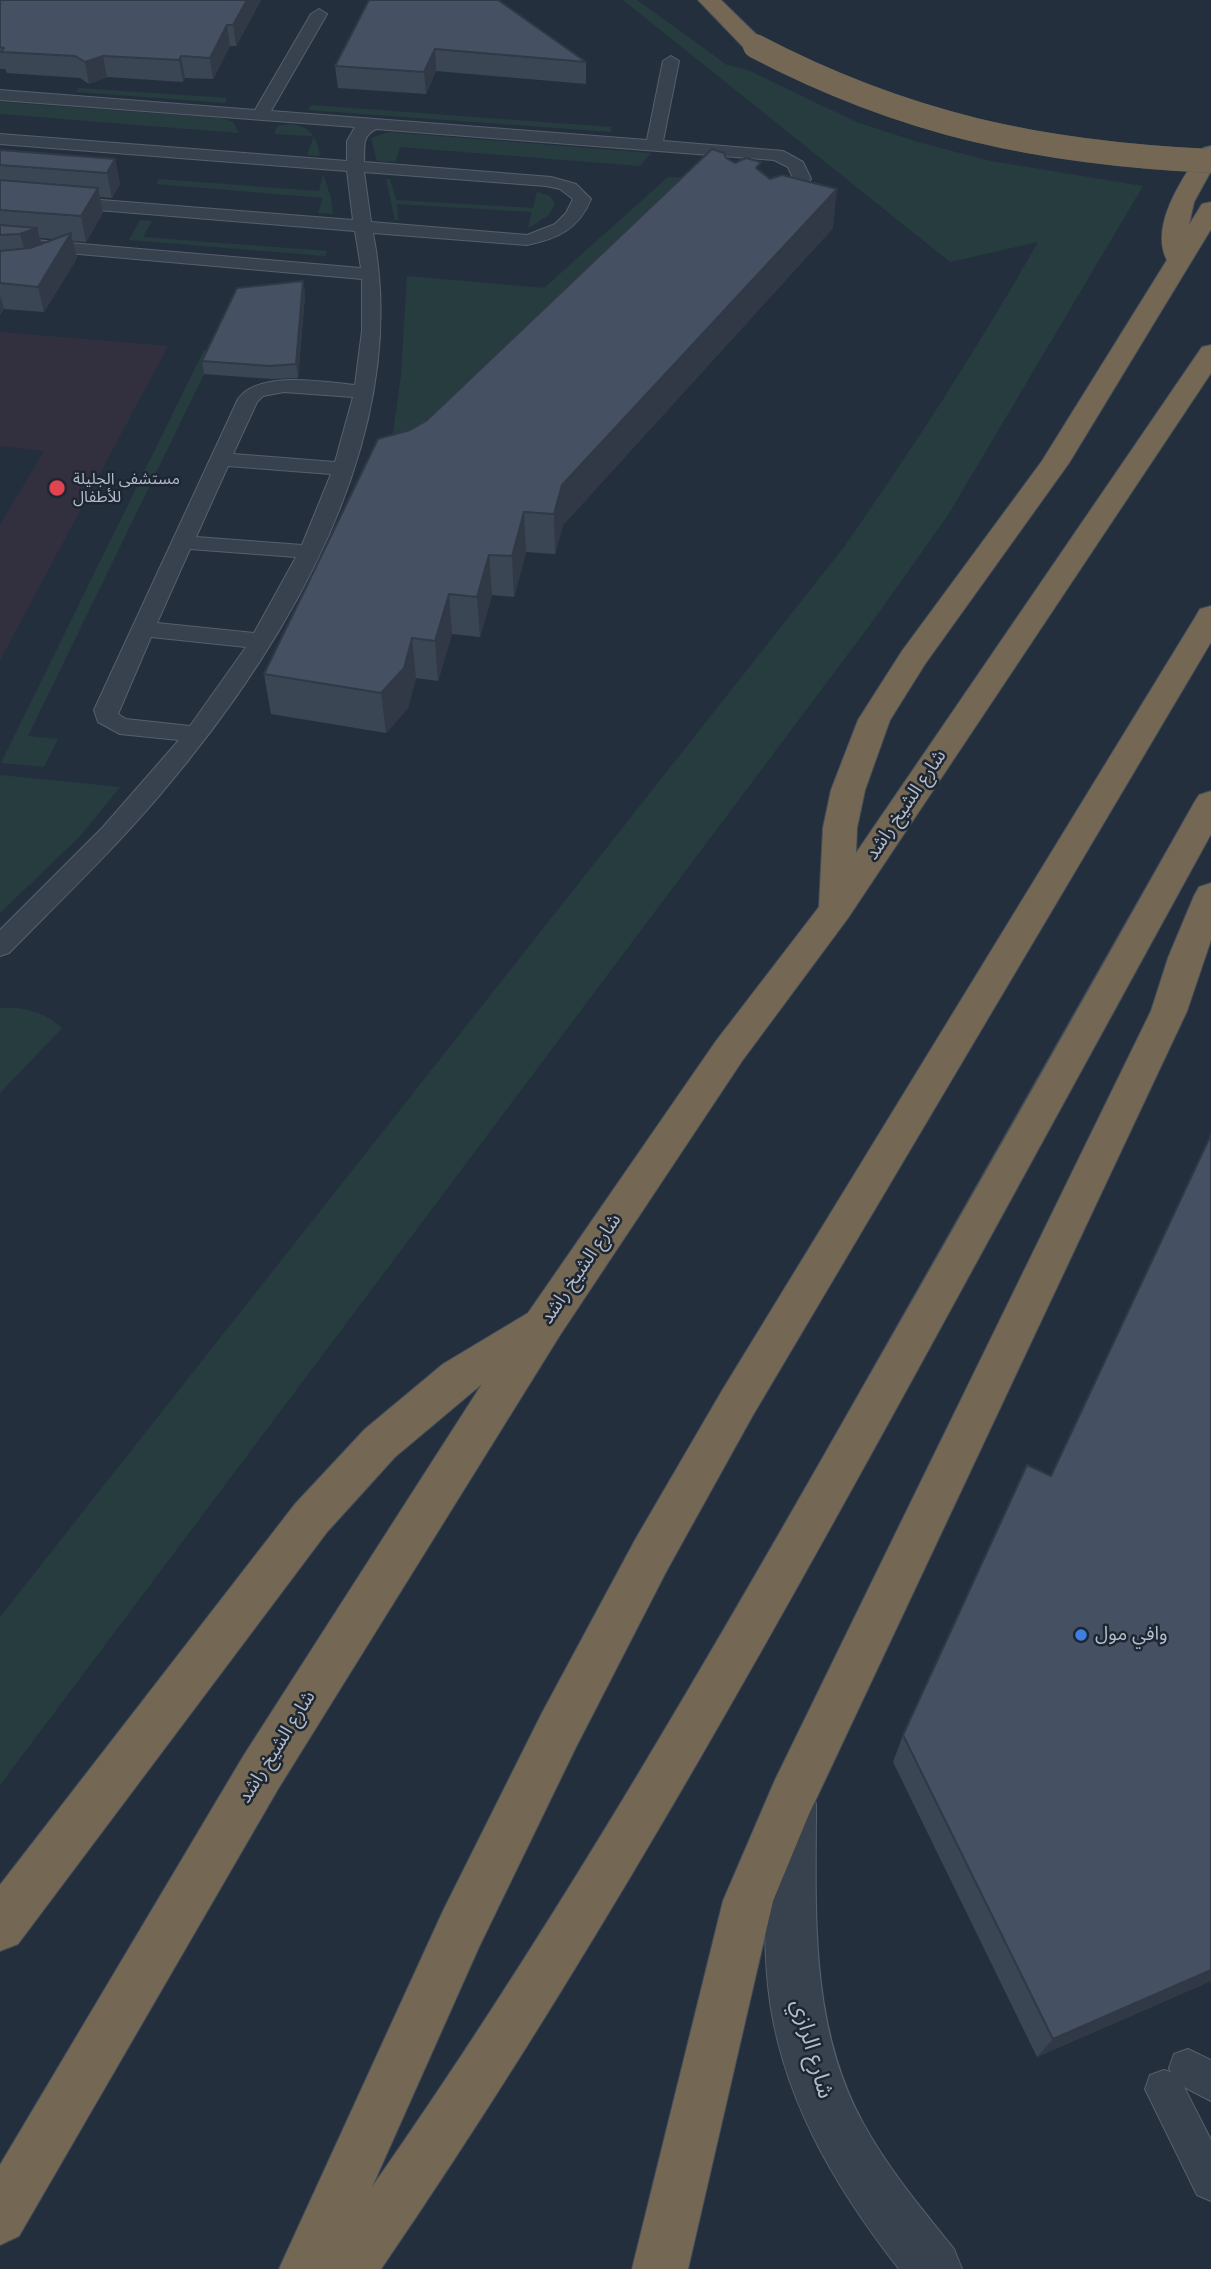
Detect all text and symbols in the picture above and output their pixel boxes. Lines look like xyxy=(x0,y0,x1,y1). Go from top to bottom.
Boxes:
place label: مستشفى الجليلة للأطفال xyxy=(73,469,180,507)
marker: مستشفى الجليلة للأطفال xyxy=(47,478,67,498)
street label: شارع الشيخ راشد xyxy=(861,746,951,864)
street label: شارع الشيخ راشد xyxy=(536,1210,626,1328)
place label: وافي مول xyxy=(1095,1624,1168,1646)
marker: وافي مول xyxy=(1073,1627,1089,1643)
street label: شارع الشيخ راشد xyxy=(233,1687,321,1807)
street label: شارع الرازي xyxy=(785,1996,839,2102)

